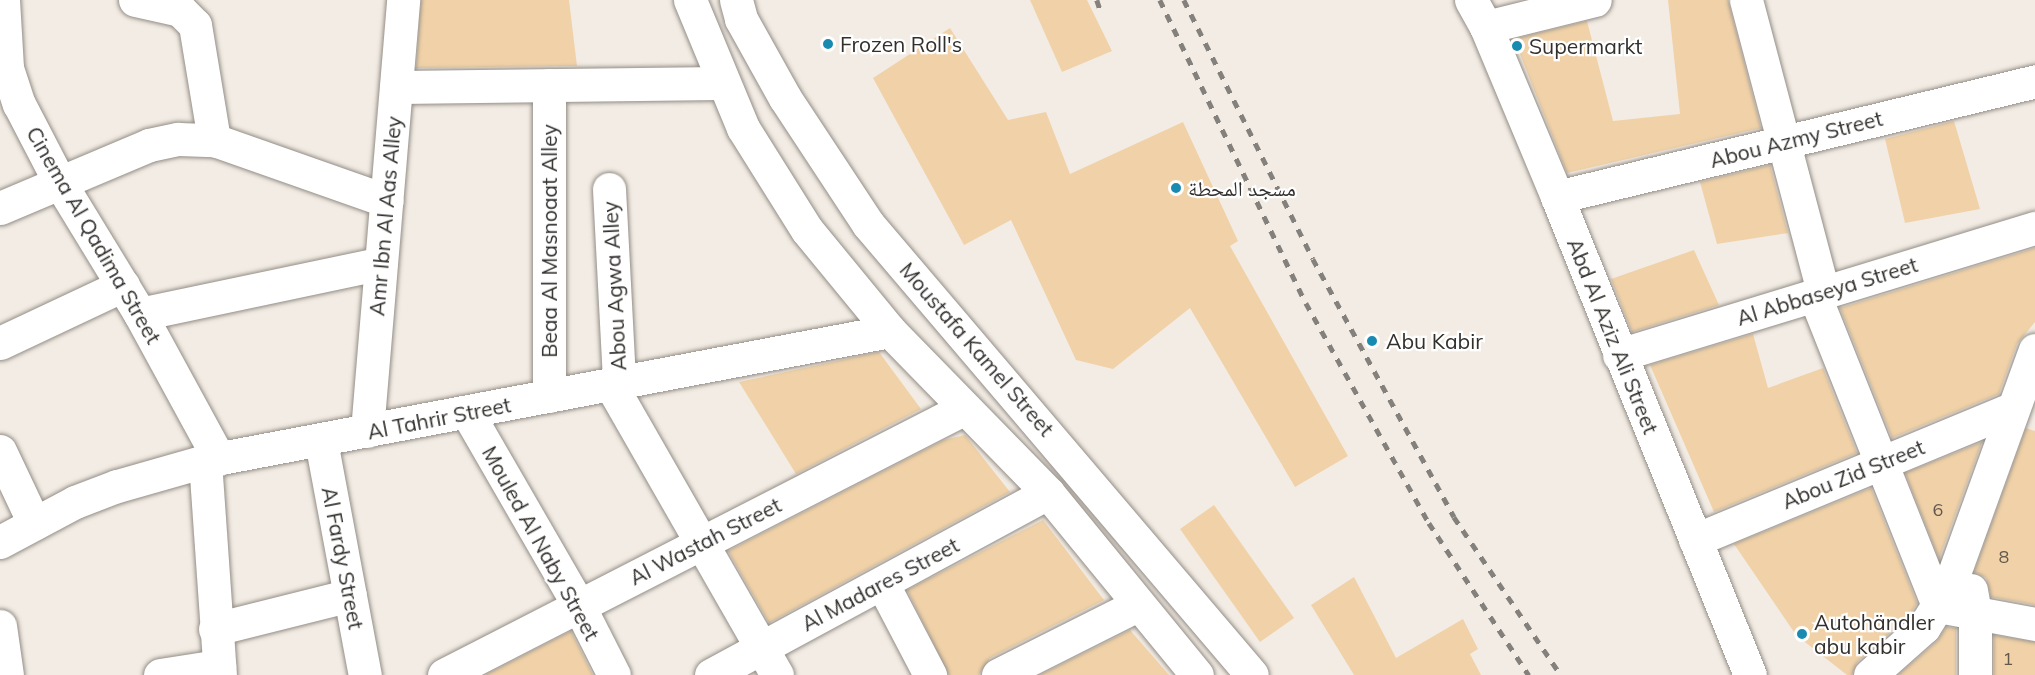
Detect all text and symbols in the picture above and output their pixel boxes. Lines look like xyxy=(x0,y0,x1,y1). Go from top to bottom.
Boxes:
place label: Frozen Roll's xyxy=(840,31,962,57)
place label: Supermarkt xyxy=(1529,33,1642,59)
marker: Frozen Roll's xyxy=(821,37,835,51)
marker: Supermarkt xyxy=(1510,39,1524,53)
street label: Abou Azmy Street xyxy=(1707,105,1885,173)
street label: Amr Ibn Al Aas Alley xyxy=(364,115,406,317)
street label: Cinema Al Qadima Street xyxy=(21,122,167,348)
street label: Beaa Al Masnoaat Alley xyxy=(536,124,562,358)
place label: مسجد المحطة xyxy=(1188,175,1296,201)
marker: مسجد المحطة xyxy=(1169,181,1183,195)
street label: Abou Agwa Alley xyxy=(597,201,631,371)
street label: Abd Al Aziz Ali Street xyxy=(1562,235,1664,437)
street label: Al Abbaseya Street xyxy=(1733,251,1921,331)
street label: Moustafa Kamel Street xyxy=(895,257,1059,441)
place label: Abu Kabir xyxy=(1386,328,1483,354)
marker: Abu Kabir xyxy=(1363,332,1381,350)
street label: Al Tahrir Street xyxy=(365,392,513,444)
street label: Abou Zid Street xyxy=(1778,434,1928,514)
street label: Mouled Al Naby Street xyxy=(477,442,605,644)
street label: Al Fardy Street xyxy=(317,485,369,631)
street label: Al Wastah Street xyxy=(625,492,785,590)
house number: 6 xyxy=(1933,499,1943,521)
street label: Al Madares Street xyxy=(797,532,963,636)
house number: 8 xyxy=(1999,546,2009,568)
place label: Autohändler abu kabir xyxy=(1814,609,1935,659)
marker: Autohändler abu kabir xyxy=(1795,627,1809,641)
house number: 1 xyxy=(2003,648,2013,670)

